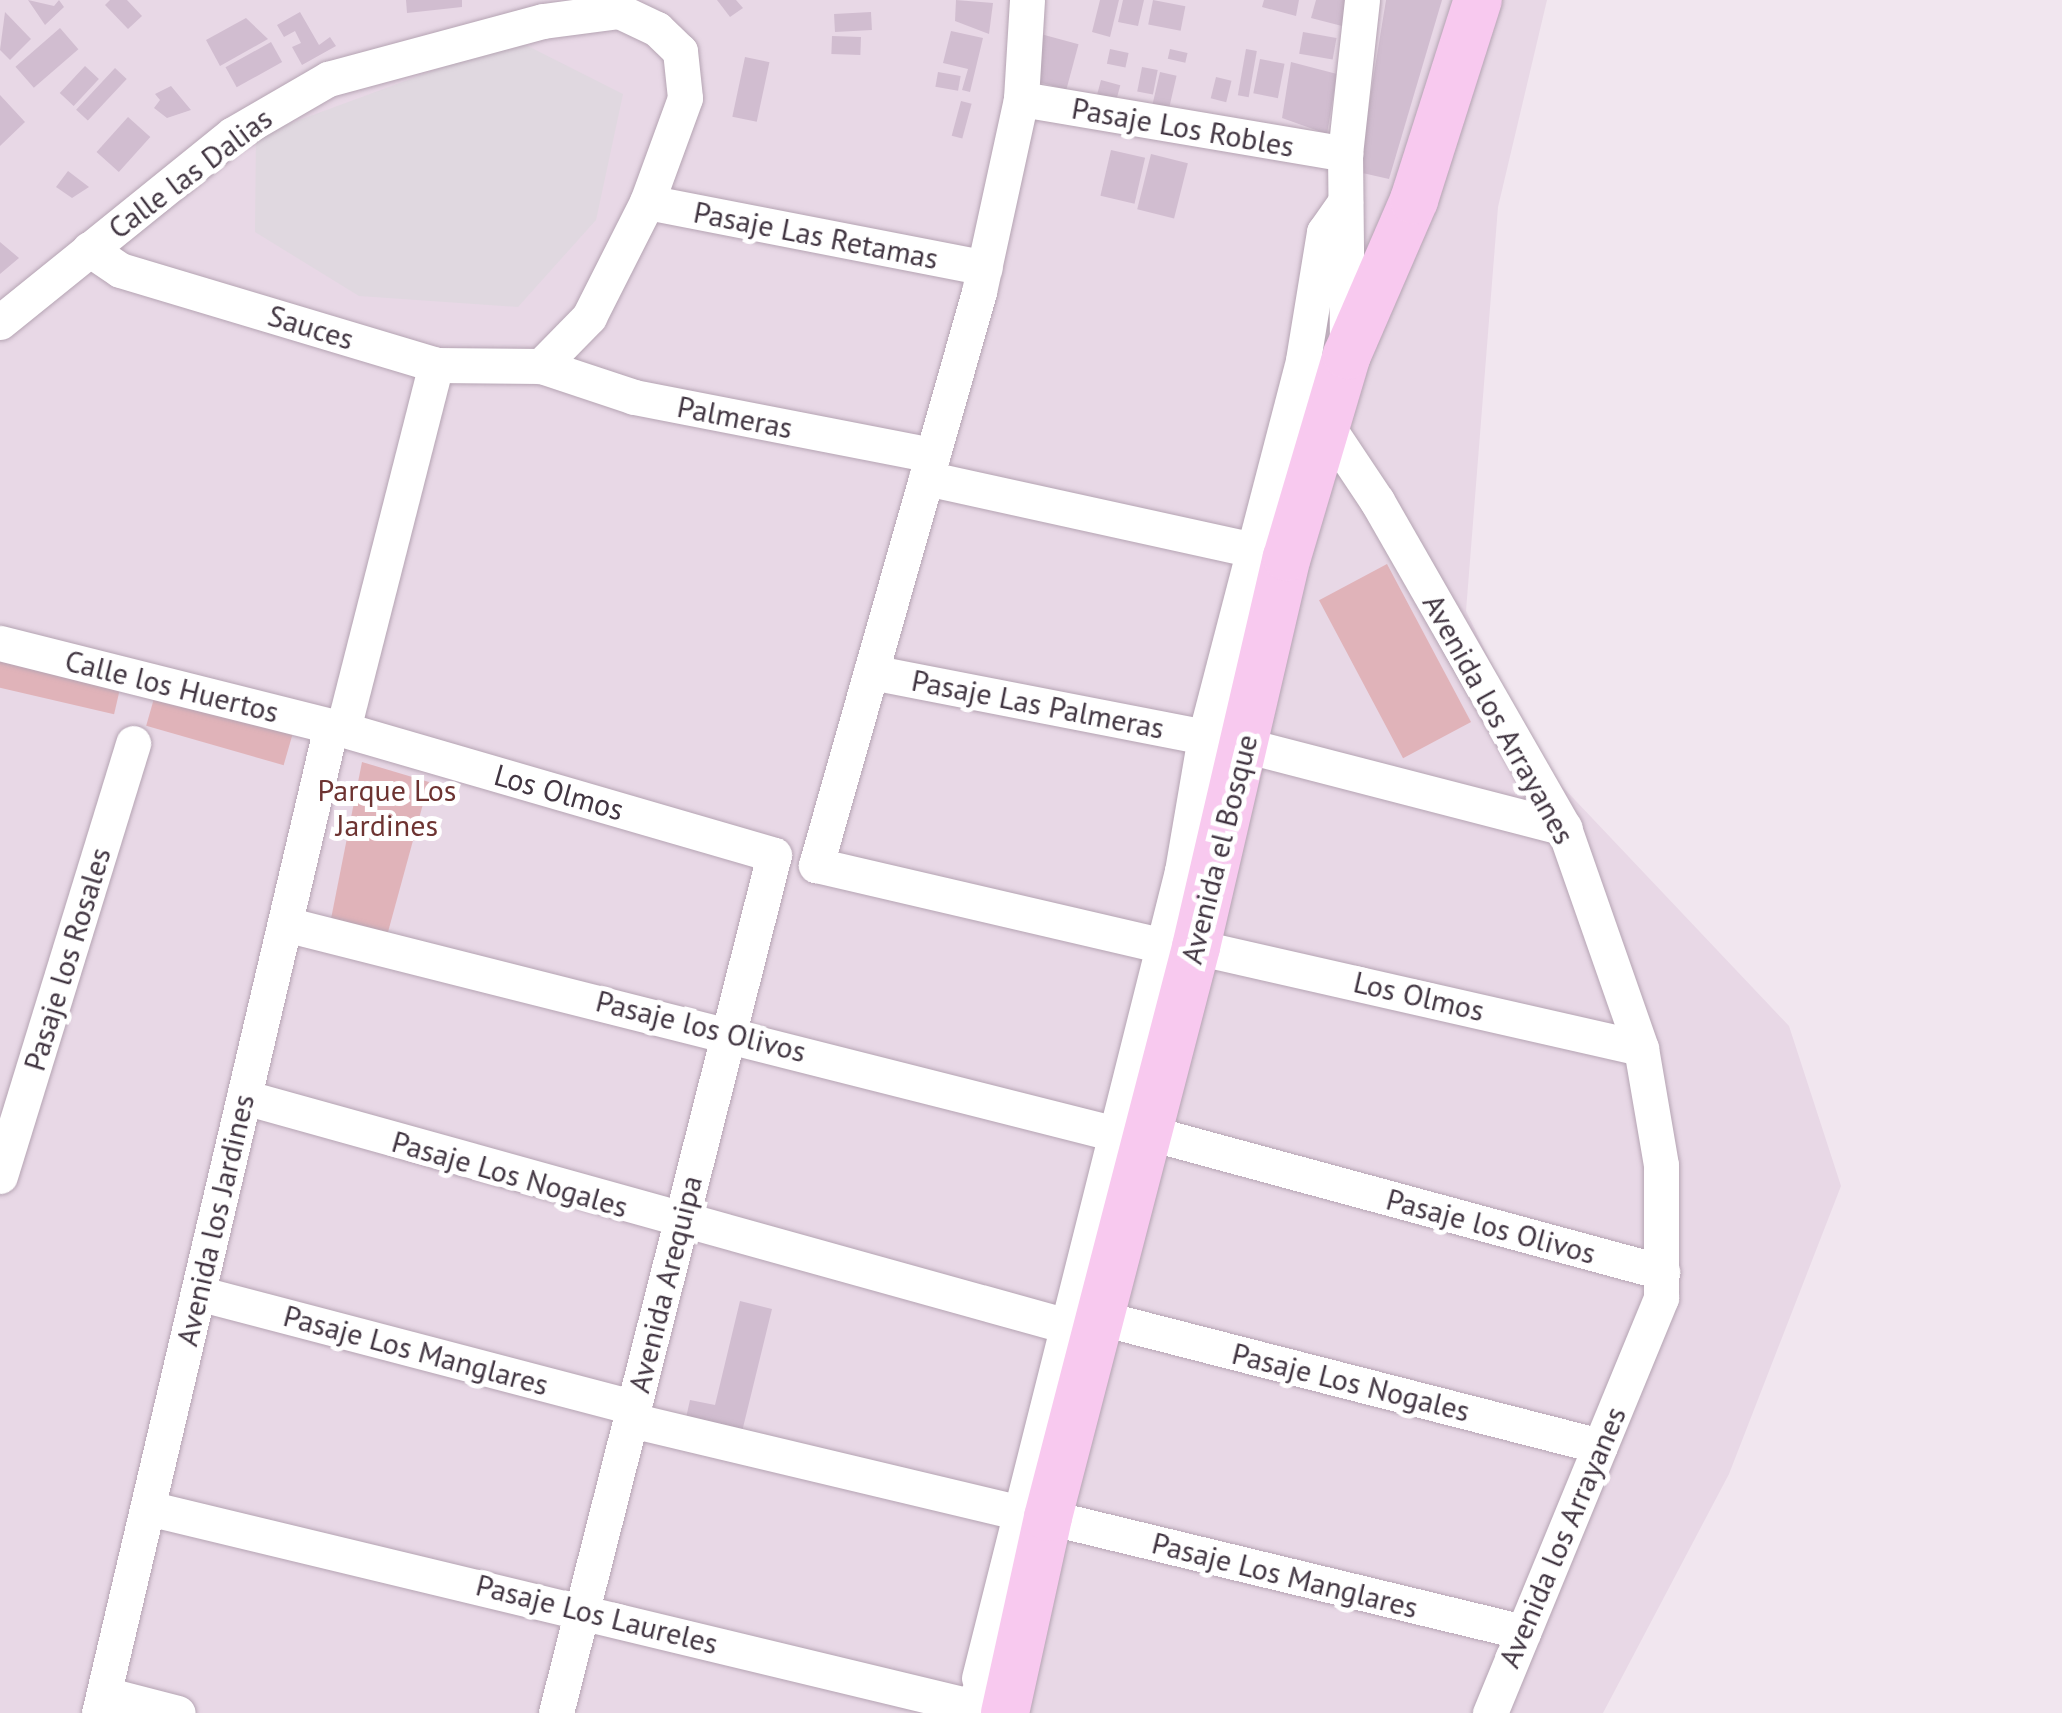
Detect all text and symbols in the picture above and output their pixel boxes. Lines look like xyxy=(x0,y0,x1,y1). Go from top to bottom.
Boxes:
street label: Pasaje Los Robles xyxy=(1069,90,1297,164)
street label: Calle las Dalias xyxy=(101,100,279,246)
street label: Pasaje Las Retamas xyxy=(691,194,941,276)
street label: Sauces xyxy=(264,297,358,357)
street label: Palmeras xyxy=(674,388,796,446)
street label: Avenida los Arrayanes xyxy=(1415,587,1583,851)
street label: Calle los Huertos xyxy=(61,642,283,730)
street label: Pasaje Las Palmeras xyxy=(909,662,1167,746)
street label: Avenida el Bosque xyxy=(1173,731,1265,967)
street label: Los Olmos xyxy=(490,756,628,828)
park label: Parque Los Jardines xyxy=(318,772,456,842)
street label: Pasaje los Rosales xyxy=(16,843,118,1075)
street label: Los Olmos xyxy=(1350,964,1488,1028)
street label: Pasaje los Olivos xyxy=(592,983,810,1069)
street label: Avenida los Jardines xyxy=(169,1091,261,1349)
street label: Pasaje Los Nogales xyxy=(388,1123,632,1225)
street label: Avenida Arequipa xyxy=(621,1171,709,1397)
street label: Pasaje los Olivos xyxy=(1382,1181,1600,1271)
street label: Pasaje Los Manglares xyxy=(280,1297,552,1403)
street label: Pasaje Los Nogales xyxy=(1228,1335,1474,1429)
street label: Avenida los Arrayanes xyxy=(1491,1401,1633,1673)
street label: Pasaje Los Manglares xyxy=(1148,1525,1422,1625)
street label: Pasaje Los Laureles xyxy=(472,1567,722,1661)

